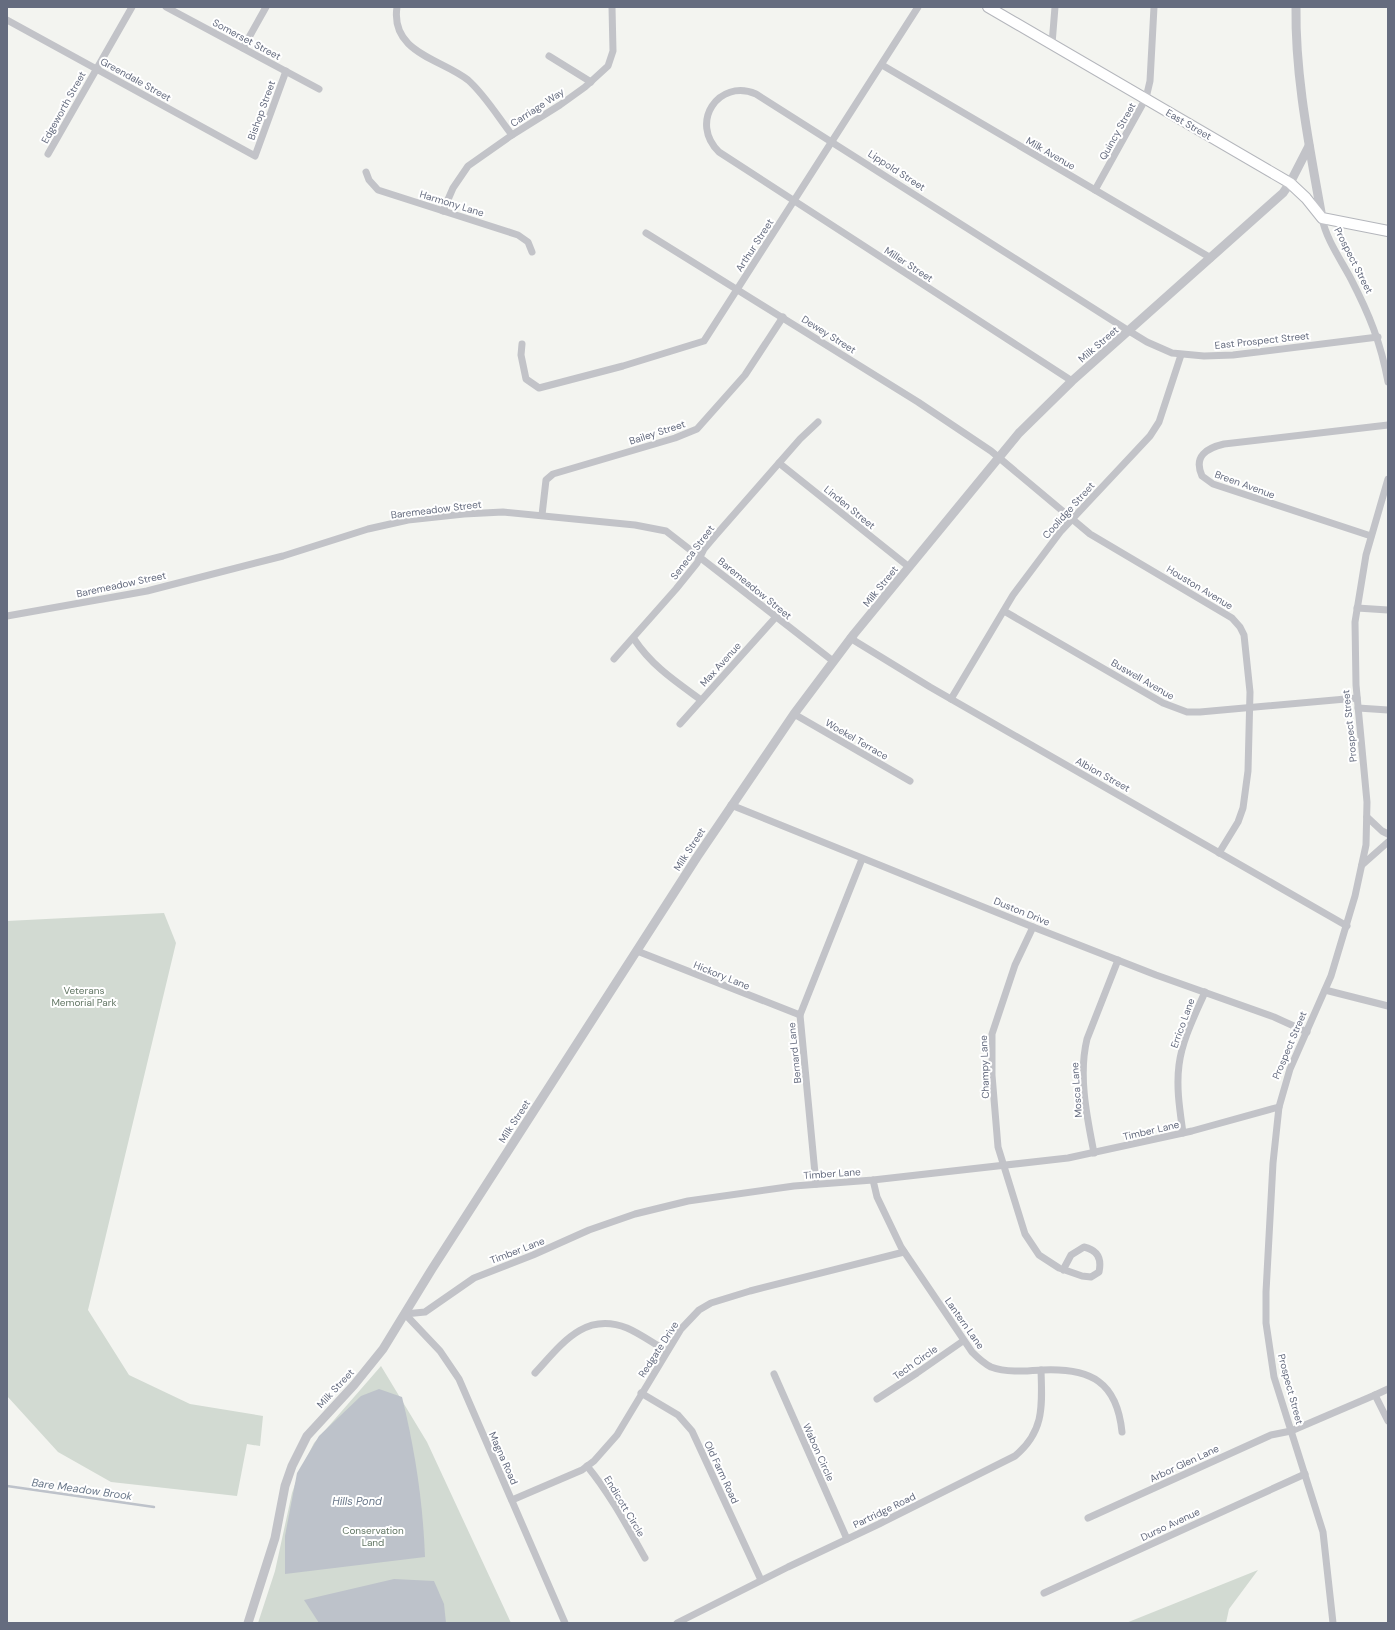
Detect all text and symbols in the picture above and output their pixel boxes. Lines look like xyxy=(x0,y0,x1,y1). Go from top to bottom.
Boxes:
street label: Somerset Street xyxy=(210,16,283,63)
street label: Greendale Street xyxy=(98,55,173,104)
street label: Edgeworth Street xyxy=(38,69,89,146)
street label: Bishop Street xyxy=(245,79,278,142)
street label: Carriage Way xyxy=(508,85,567,130)
street label: Quincy Street xyxy=(1096,100,1139,162)
street label: East Street xyxy=(1163,106,1214,143)
street label: Milk Avenue xyxy=(1024,134,1078,173)
street label: Lippold Street xyxy=(866,147,928,194)
street label: Harmony Lane xyxy=(418,188,486,220)
street label: Arthur Street xyxy=(733,216,776,274)
street label: Prospect Street xyxy=(1331,225,1376,296)
street label: Miller Street xyxy=(882,244,936,285)
street label: Dewey Street xyxy=(799,313,858,356)
street label: Milk Street xyxy=(1076,323,1121,365)
street label: East Prospect Street xyxy=(1214,329,1310,352)
street label: Bailey Street xyxy=(627,417,687,448)
street label: Breen Avenue xyxy=(1213,468,1277,502)
street label: Coolidge Street xyxy=(1039,479,1097,541)
street label: Linden Street xyxy=(821,483,878,532)
street label: Baremeadow Street xyxy=(390,497,482,522)
street label: Seneca Street xyxy=(668,522,717,582)
street label: Baremeadow Street xyxy=(715,555,794,622)
street label: Houston Avenue xyxy=(1164,562,1236,613)
street label: Milk Street xyxy=(860,563,901,609)
street label: Baremeadow Street xyxy=(75,569,167,600)
street label: Max Avenue xyxy=(697,639,744,689)
street label: Buswell Avenue xyxy=(1109,656,1177,703)
street label: Prospect Street xyxy=(1339,689,1360,763)
street label: Woekel Terrace xyxy=(823,716,891,763)
street label: Albion Street xyxy=(1073,754,1132,795)
street label: Milk Street xyxy=(671,825,708,873)
street label: Duston Drive xyxy=(992,894,1052,929)
street label: Hickory Lane xyxy=(692,958,752,993)
park label: Veterans Memorial Park xyxy=(51,984,117,1009)
street label: Errico Lane xyxy=(1167,996,1198,1050)
street label: Prospect Street xyxy=(1269,1009,1310,1081)
street label: Bernard Lane xyxy=(785,1022,804,1084)
street label: Champy Lane xyxy=(977,1035,992,1099)
street label: Mosca Lane xyxy=(1068,1062,1085,1118)
street label: Milk Street xyxy=(496,1097,533,1145)
street label: Timber Lane xyxy=(1122,1118,1181,1143)
street label: Timber Lane xyxy=(803,1165,861,1182)
street label: Timber Lane xyxy=(488,1234,547,1267)
street label: Lantern Lane xyxy=(942,1295,987,1352)
street label: Redgate Drive xyxy=(635,1319,682,1380)
street label: Tech Circle xyxy=(891,1342,940,1382)
street label: Prospect Street xyxy=(1275,1352,1306,1426)
street label: Milk Street xyxy=(314,1366,357,1411)
street label: Wabon Circle xyxy=(800,1421,837,1483)
street label: Magna Road xyxy=(486,1430,521,1487)
street label: Old Farm Road xyxy=(701,1439,742,1506)
street label: Arbor Glen Lane xyxy=(1148,1442,1221,1485)
street label: Endicott Circle xyxy=(601,1473,648,1539)
water label: Bare Meadow Brook xyxy=(31,1475,134,1503)
street label: Partridge Road xyxy=(851,1490,918,1531)
water label: Hills Pond xyxy=(332,1494,382,1508)
street label: Durso Avenue xyxy=(1139,1505,1202,1544)
park label: Conservation Land xyxy=(342,1524,404,1549)

